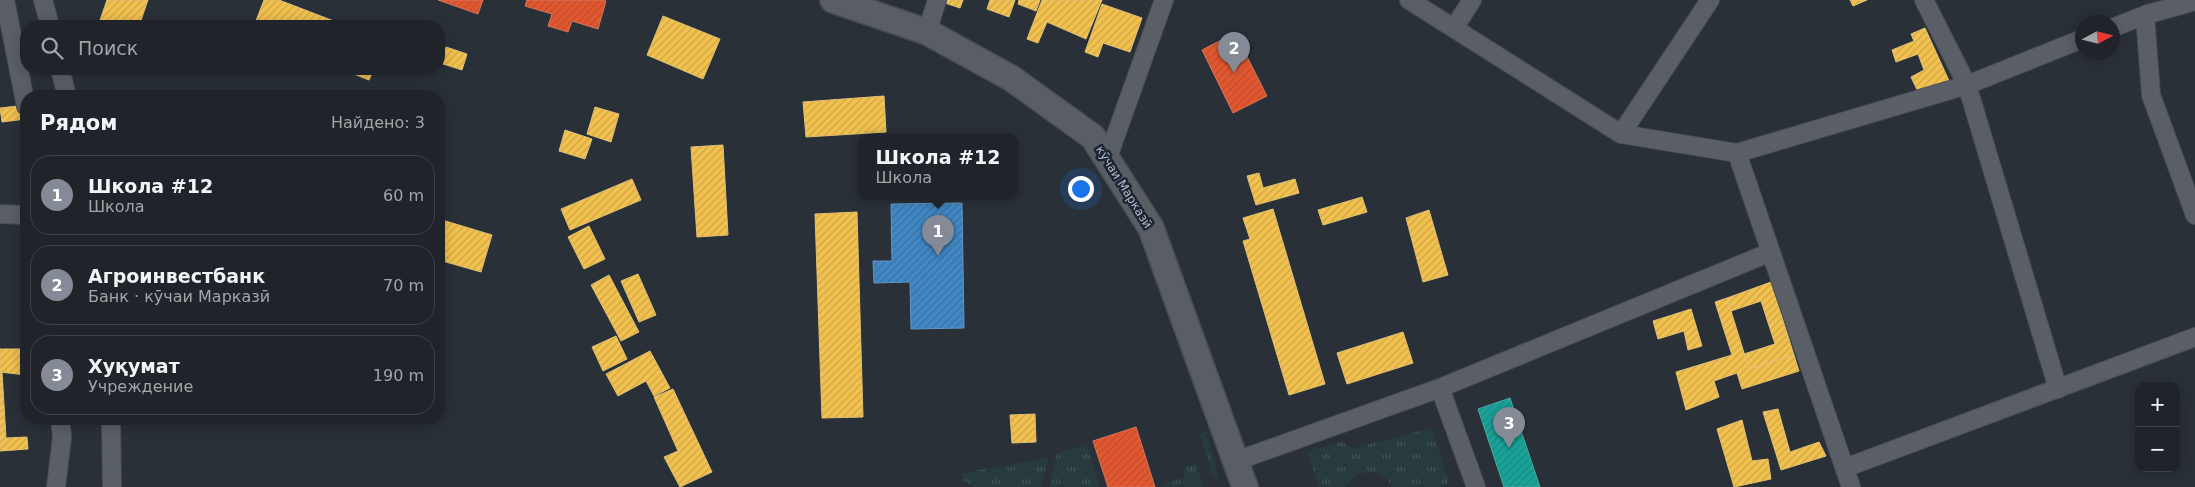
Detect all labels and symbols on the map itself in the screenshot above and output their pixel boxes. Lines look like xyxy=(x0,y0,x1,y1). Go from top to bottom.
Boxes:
north arrow xyxy=(2075,15,2120,60)
pin: 2 xyxy=(1218,32,1250,73)
street label: кӯчаи Марказӣ xyxy=(1093,143,1155,231)
your location xyxy=(1068,176,1094,202)
pin: 1 xyxy=(922,215,954,256)
pin: 3 xyxy=(1493,407,1525,448)

